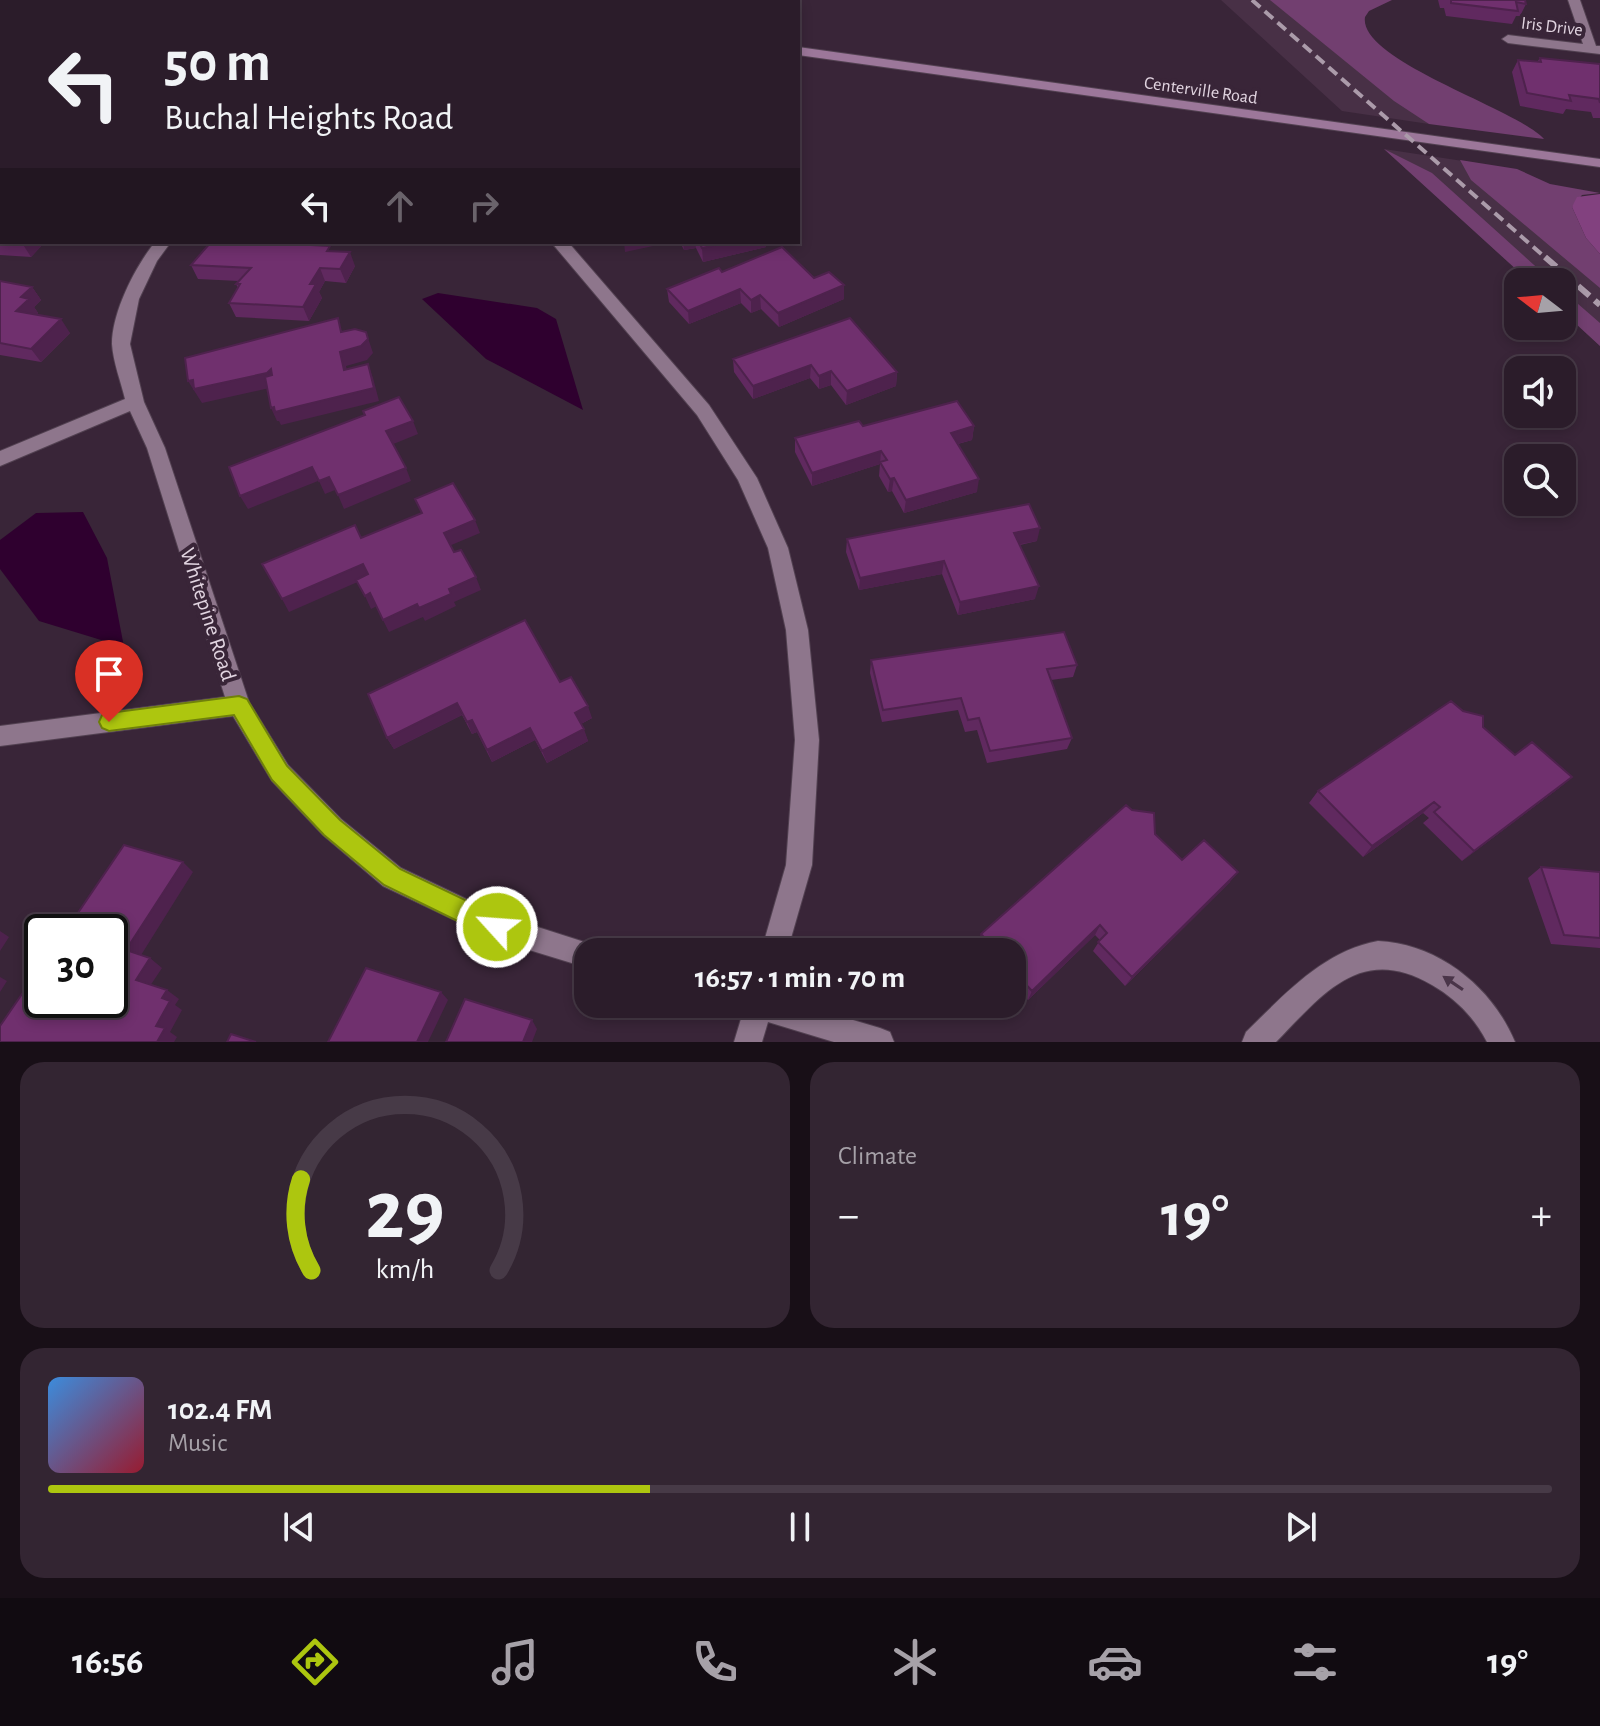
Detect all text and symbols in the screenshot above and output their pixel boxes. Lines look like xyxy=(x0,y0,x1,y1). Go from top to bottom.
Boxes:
street label: Iris Drive xyxy=(1520,14,1584,40)
icon: left xyxy=(32,32,136,136)
text: 50 m xyxy=(164,35,271,91)
street label: Centerville Road xyxy=(1143,74,1259,108)
text: Buchal Heights Road xyxy=(164,100,454,136)
icon: left xyxy=(294,184,338,228)
icon: ahead xyxy=(378,184,422,228)
icon: right xyxy=(462,184,506,228)
north arrow xyxy=(1504,268,1576,340)
map controls xyxy=(1504,268,1576,516)
button: sound xyxy=(1504,356,1576,428)
button: search xyxy=(1504,444,1576,516)
street label: Whitepine Road xyxy=(176,545,240,684)
pin xyxy=(75,640,143,722)
icon: arrive xyxy=(87,652,131,696)
position arrow xyxy=(455,885,539,969)
speed limit sign: 30 xyxy=(24,914,128,1018)
text: 16:57 · 1 min · 70 m xyxy=(695,963,905,993)
one-way arrow xyxy=(1443,976,1464,991)
text: Climate xyxy=(838,1143,917,1169)
text: 29 xyxy=(365,1170,445,1254)
text: 19° xyxy=(1161,1187,1229,1247)
text: − xyxy=(838,1194,859,1238)
text: + xyxy=(1531,1194,1552,1238)
text: km/h xyxy=(376,1255,434,1284)
text: 102.4 FM xyxy=(168,1395,272,1425)
text: Music xyxy=(168,1430,227,1456)
icon: previous xyxy=(277,1505,321,1549)
icon: pause xyxy=(778,1505,822,1549)
icon: next xyxy=(1279,1505,1323,1549)
icon: directions xyxy=(287,1634,343,1690)
icon: music xyxy=(487,1634,543,1690)
icon: phone xyxy=(687,1634,743,1690)
icon: climate xyxy=(887,1634,943,1690)
icon: car xyxy=(1087,1634,1143,1690)
icon: filters xyxy=(1287,1634,1343,1690)
text: 16:56 xyxy=(72,1644,144,1680)
text: 19° xyxy=(1487,1644,1528,1680)

